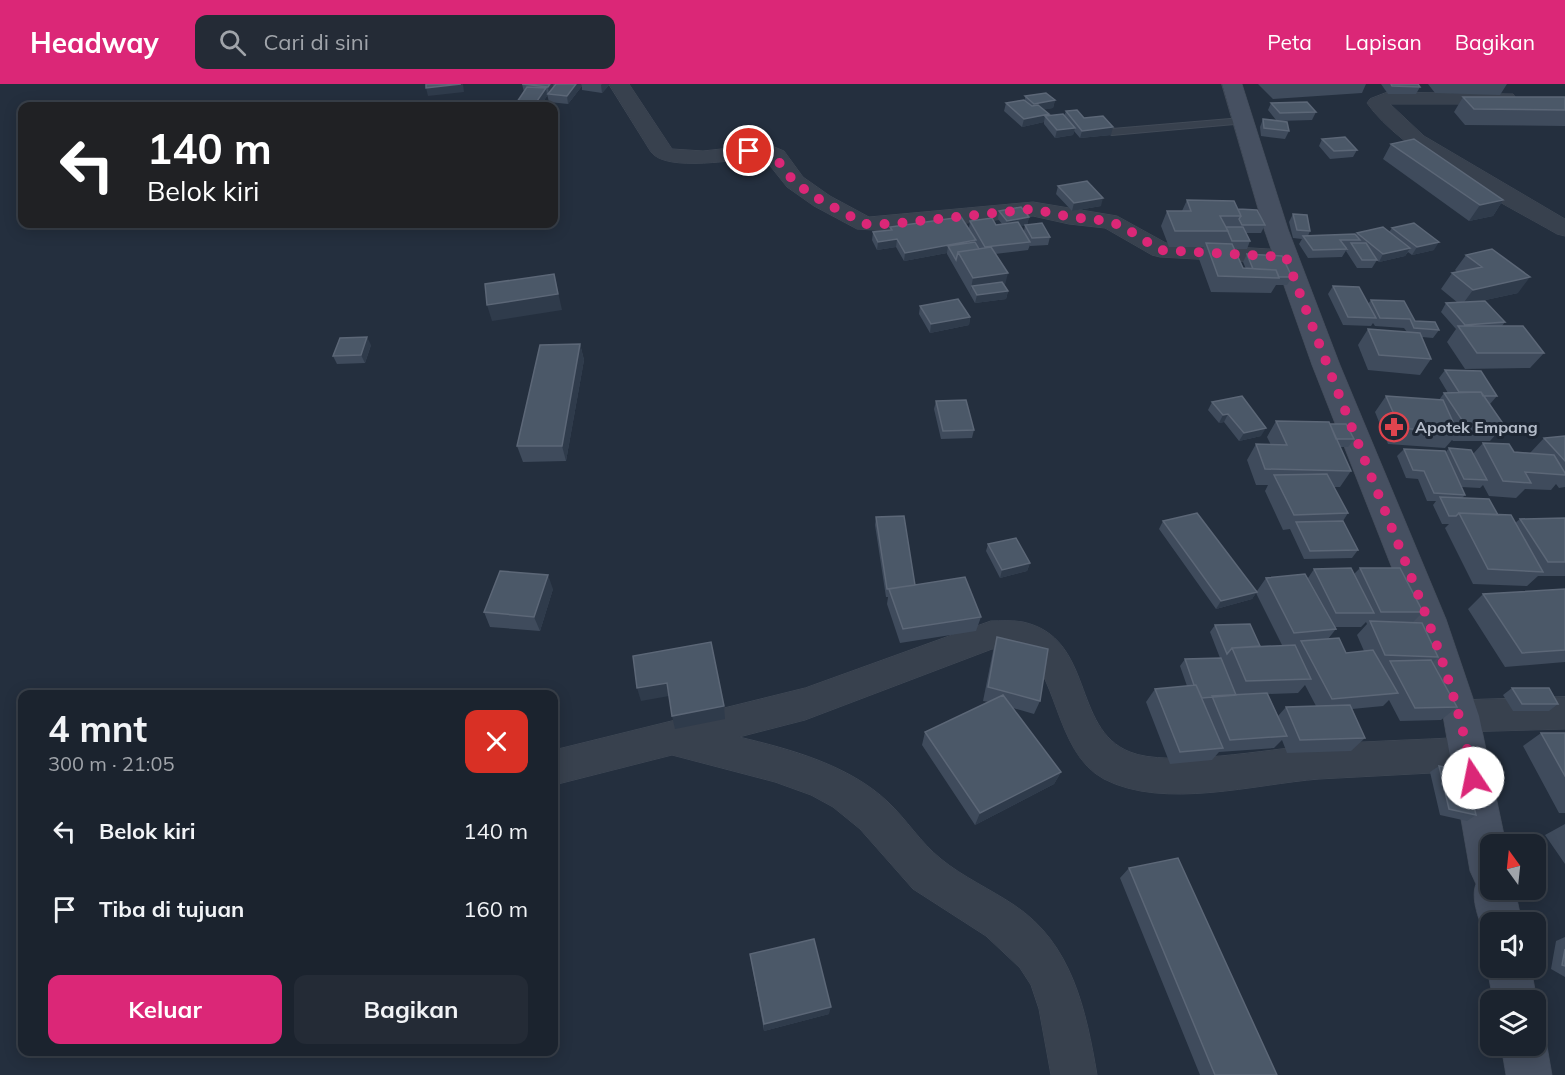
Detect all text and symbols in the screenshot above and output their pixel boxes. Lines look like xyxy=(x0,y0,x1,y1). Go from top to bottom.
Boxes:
search box xyxy=(195,15,615,69)
text: Headway xyxy=(30,25,159,60)
icon: search xyxy=(216,26,249,59)
text: Cari di sini xyxy=(264,28,369,56)
text: Peta xyxy=(1267,29,1312,55)
text: Lapisan xyxy=(1345,29,1422,55)
text: Bagikan xyxy=(1455,29,1535,55)
text: 140 m xyxy=(147,122,272,175)
pin xyxy=(723,125,774,176)
icon: left xyxy=(48,126,126,204)
icon: arrive xyxy=(732,134,765,167)
text: Belok kiri xyxy=(147,174,259,208)
pharmacy icon: Apotek Empang xyxy=(1378,411,1410,443)
place label: Apotek Empang xyxy=(1415,417,1538,437)
text: 4 mnt xyxy=(48,706,147,751)
button: close xyxy=(465,710,528,773)
position arrow xyxy=(1441,746,1505,810)
text: 300 m · 21:05 xyxy=(48,751,174,776)
icon: left xyxy=(48,815,81,848)
text: Belok kiri xyxy=(99,817,195,845)
text: 140 m xyxy=(463,817,528,845)
north arrow xyxy=(1480,834,1546,900)
map controls xyxy=(1480,834,1546,1056)
icon: arrive xyxy=(48,893,81,926)
text: Tiba di tujuan xyxy=(99,895,244,923)
text: 160 m xyxy=(463,895,528,923)
button: sound xyxy=(1480,912,1546,978)
button: Keluar xyxy=(48,975,282,1044)
button: Bagikan xyxy=(294,975,528,1044)
button: layers xyxy=(1480,990,1546,1056)

